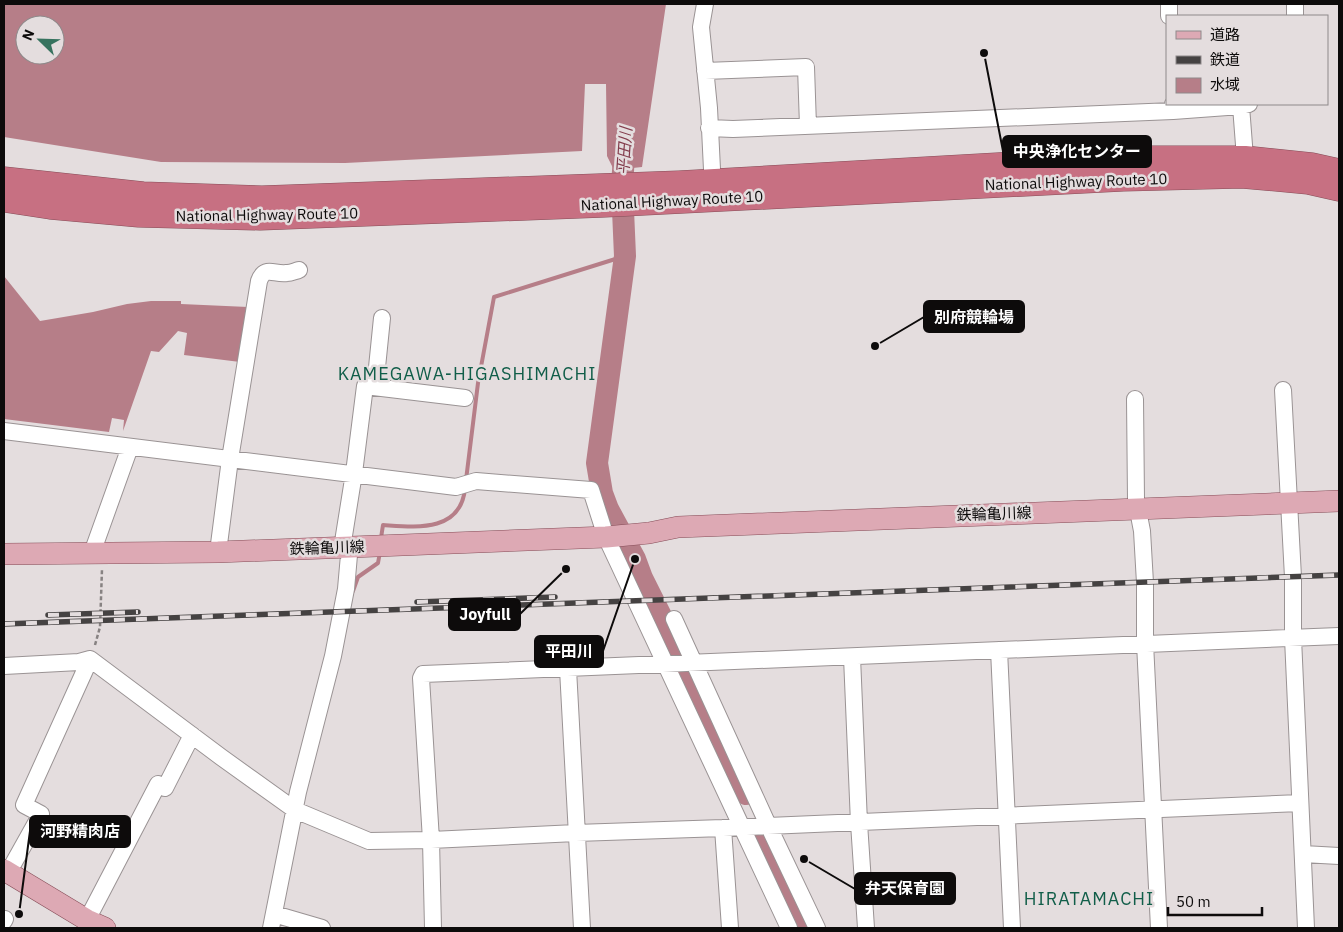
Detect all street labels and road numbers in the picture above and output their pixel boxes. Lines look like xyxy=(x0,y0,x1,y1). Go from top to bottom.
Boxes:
street label: National Highway Route 10 xyxy=(984,169,1168,194)
street label: National Highway Route 10 xyxy=(580,186,764,215)
street label: National Highway Route 10 xyxy=(176,203,358,226)
street label: 鉄輪亀川線 xyxy=(956,503,1032,524)
street label: 鉄輪亀川線 xyxy=(289,537,365,558)

